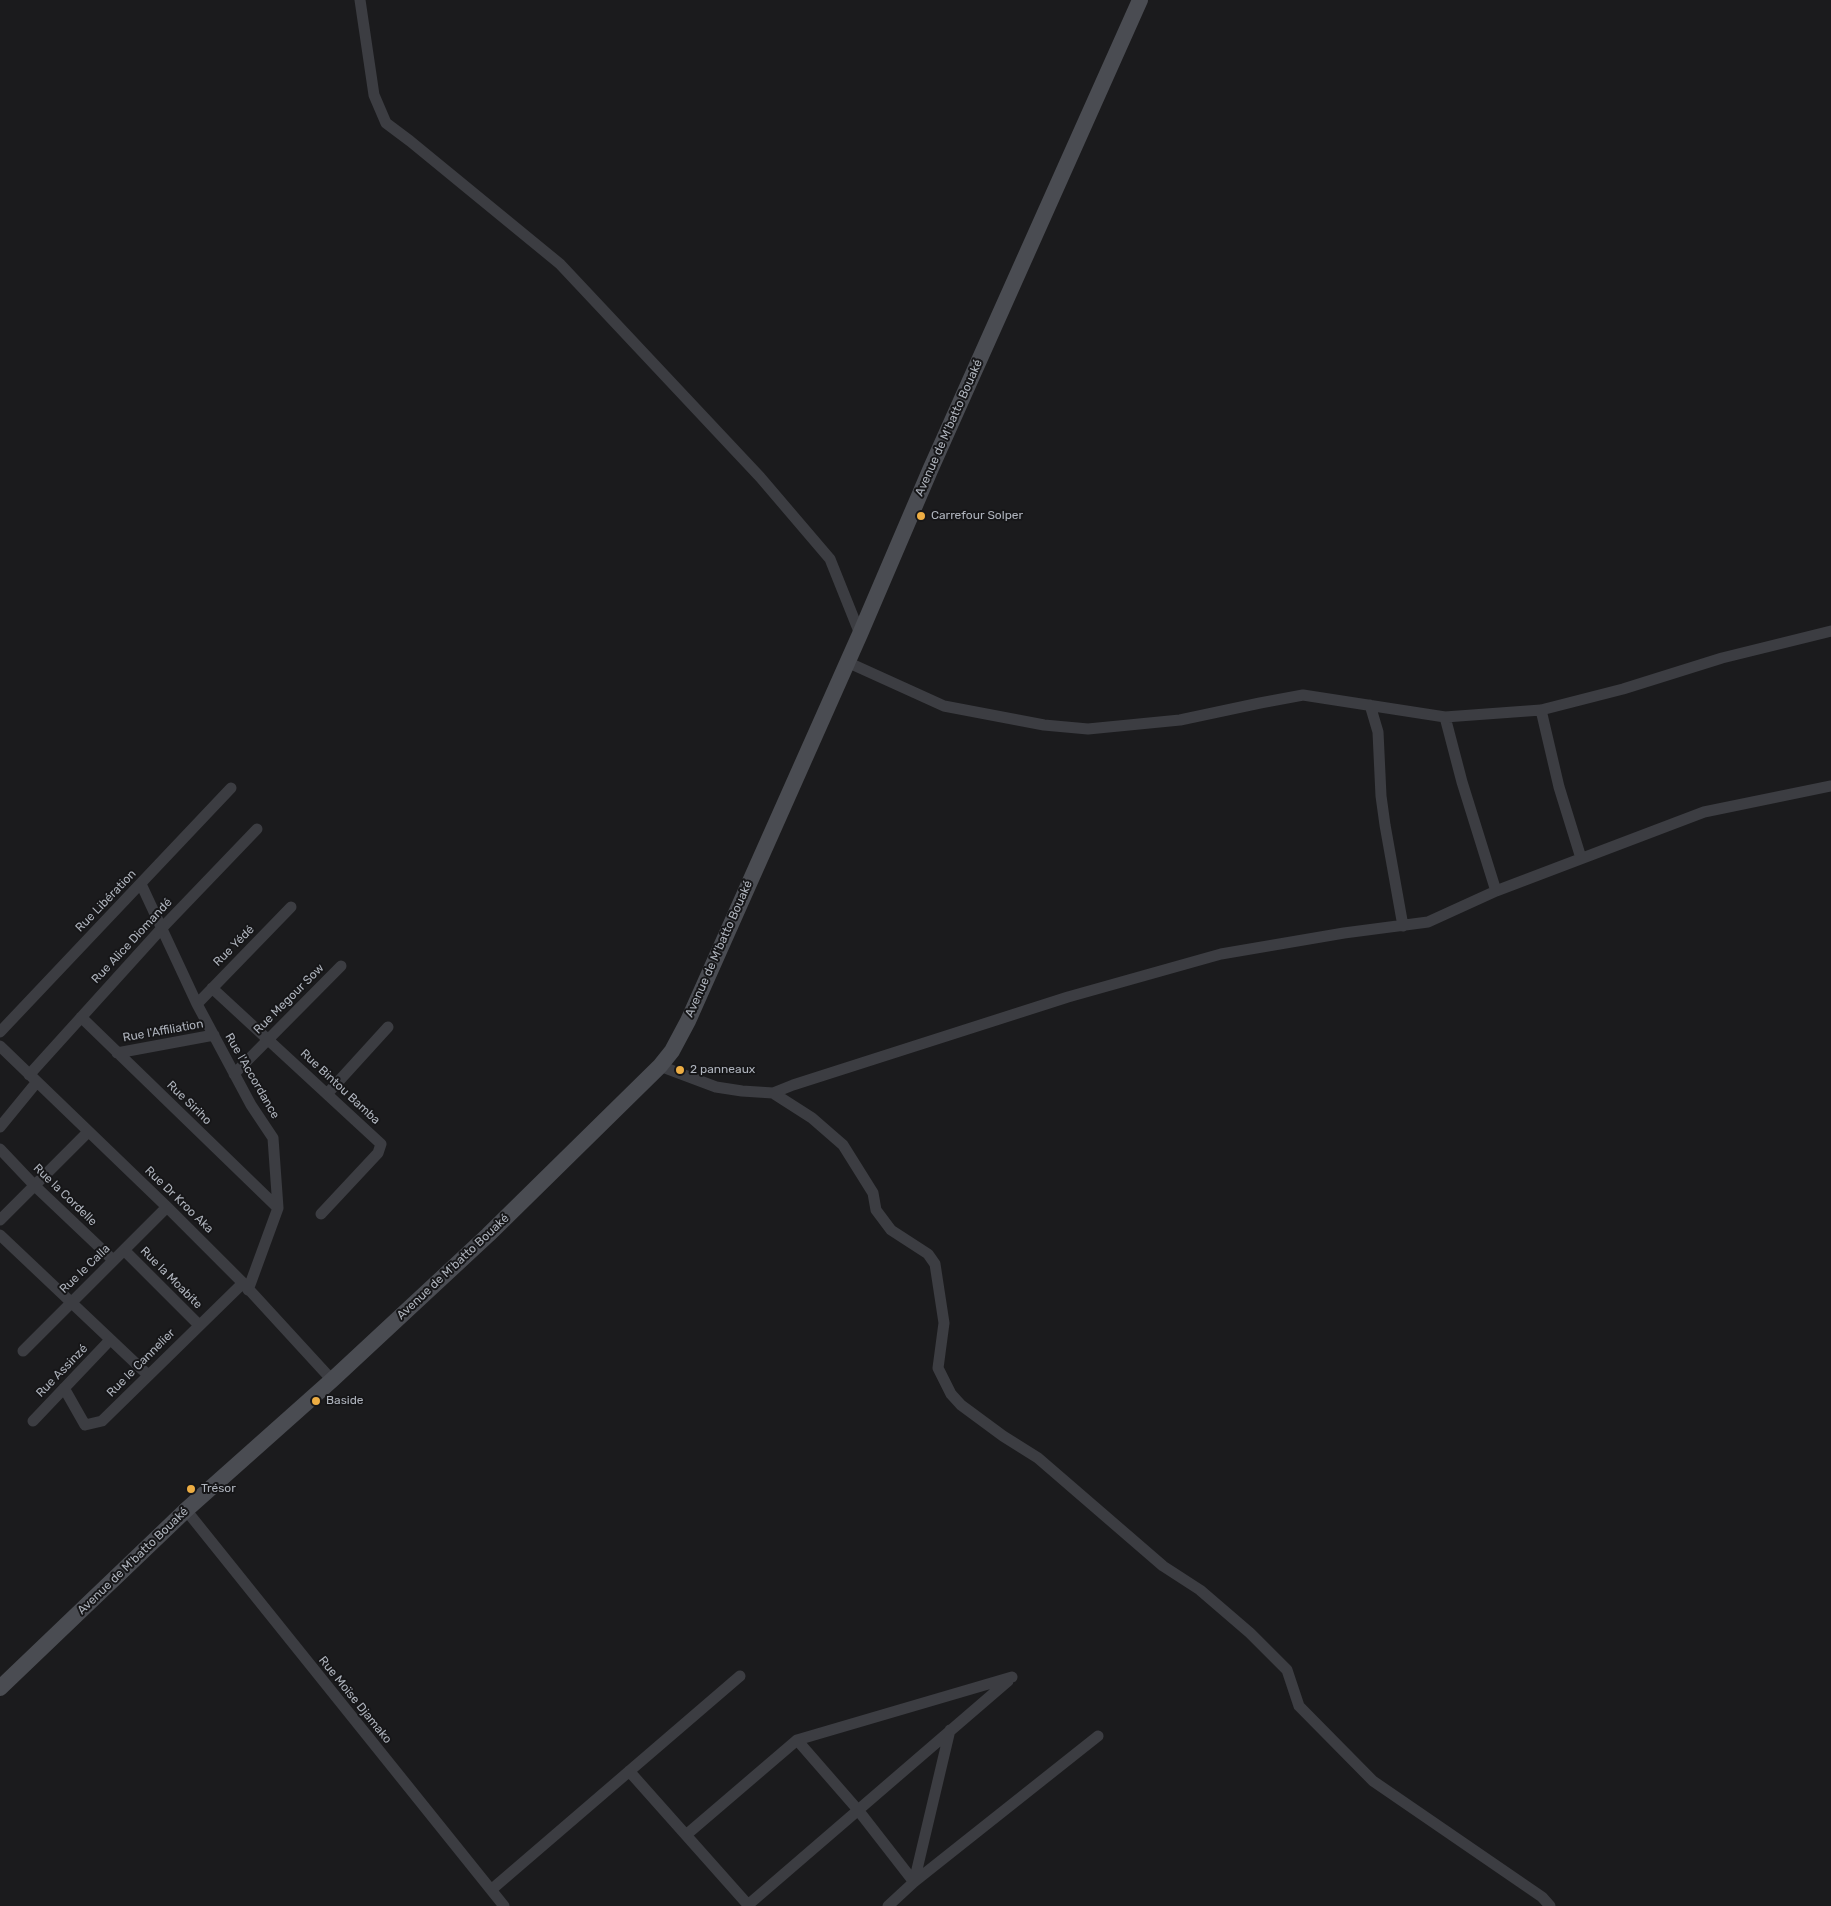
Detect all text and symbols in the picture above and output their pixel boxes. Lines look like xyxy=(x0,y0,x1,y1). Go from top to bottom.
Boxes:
street label: Avenue de M'batto Bouaké xyxy=(912,357,986,499)
place label: Carrefour Solper xyxy=(931,509,1023,523)
marker: Carrefour Solper xyxy=(915,510,927,522)
street label: Rue Libération xyxy=(73,867,139,935)
street label: Avenue de M'batto Bouaké xyxy=(682,878,756,1020)
street label: Rue Alice Diomandé xyxy=(89,895,175,987)
street label: Rue Yédé xyxy=(210,922,258,970)
street label: Rue Megour Sow xyxy=(251,961,327,1037)
street label: Rue l'Affiliation xyxy=(122,1017,204,1045)
street label: Rue l'Accordance xyxy=(222,1031,282,1121)
street label: Rue Bintou Bamba xyxy=(297,1046,383,1128)
place label: 2 panneaux xyxy=(690,1063,755,1077)
marker: 2 panneaux xyxy=(674,1064,686,1076)
street label: Rue Siriho xyxy=(164,1078,214,1128)
street label: Rue la Cordelle xyxy=(30,1161,100,1229)
street label: Rue Dr Kroo Aka xyxy=(142,1164,216,1236)
street label: Avenue de M'batto Bouaké xyxy=(394,1211,512,1323)
street label: Rue le Calla xyxy=(57,1241,113,1297)
street label: Rue la Moabite xyxy=(137,1244,205,1312)
street label: Rue le Cannelier xyxy=(104,1326,178,1400)
street label: Rue Assinzé xyxy=(33,1342,91,1400)
place label: Baside xyxy=(326,1394,364,1408)
marker: Baside xyxy=(310,1395,322,1407)
place label: Trésor xyxy=(201,1482,236,1496)
marker: Trésor xyxy=(185,1483,197,1495)
street label: Avenue de M'batto Bouaké xyxy=(75,1504,191,1618)
street label: Rue Moïse Djamako xyxy=(315,1654,395,1746)

